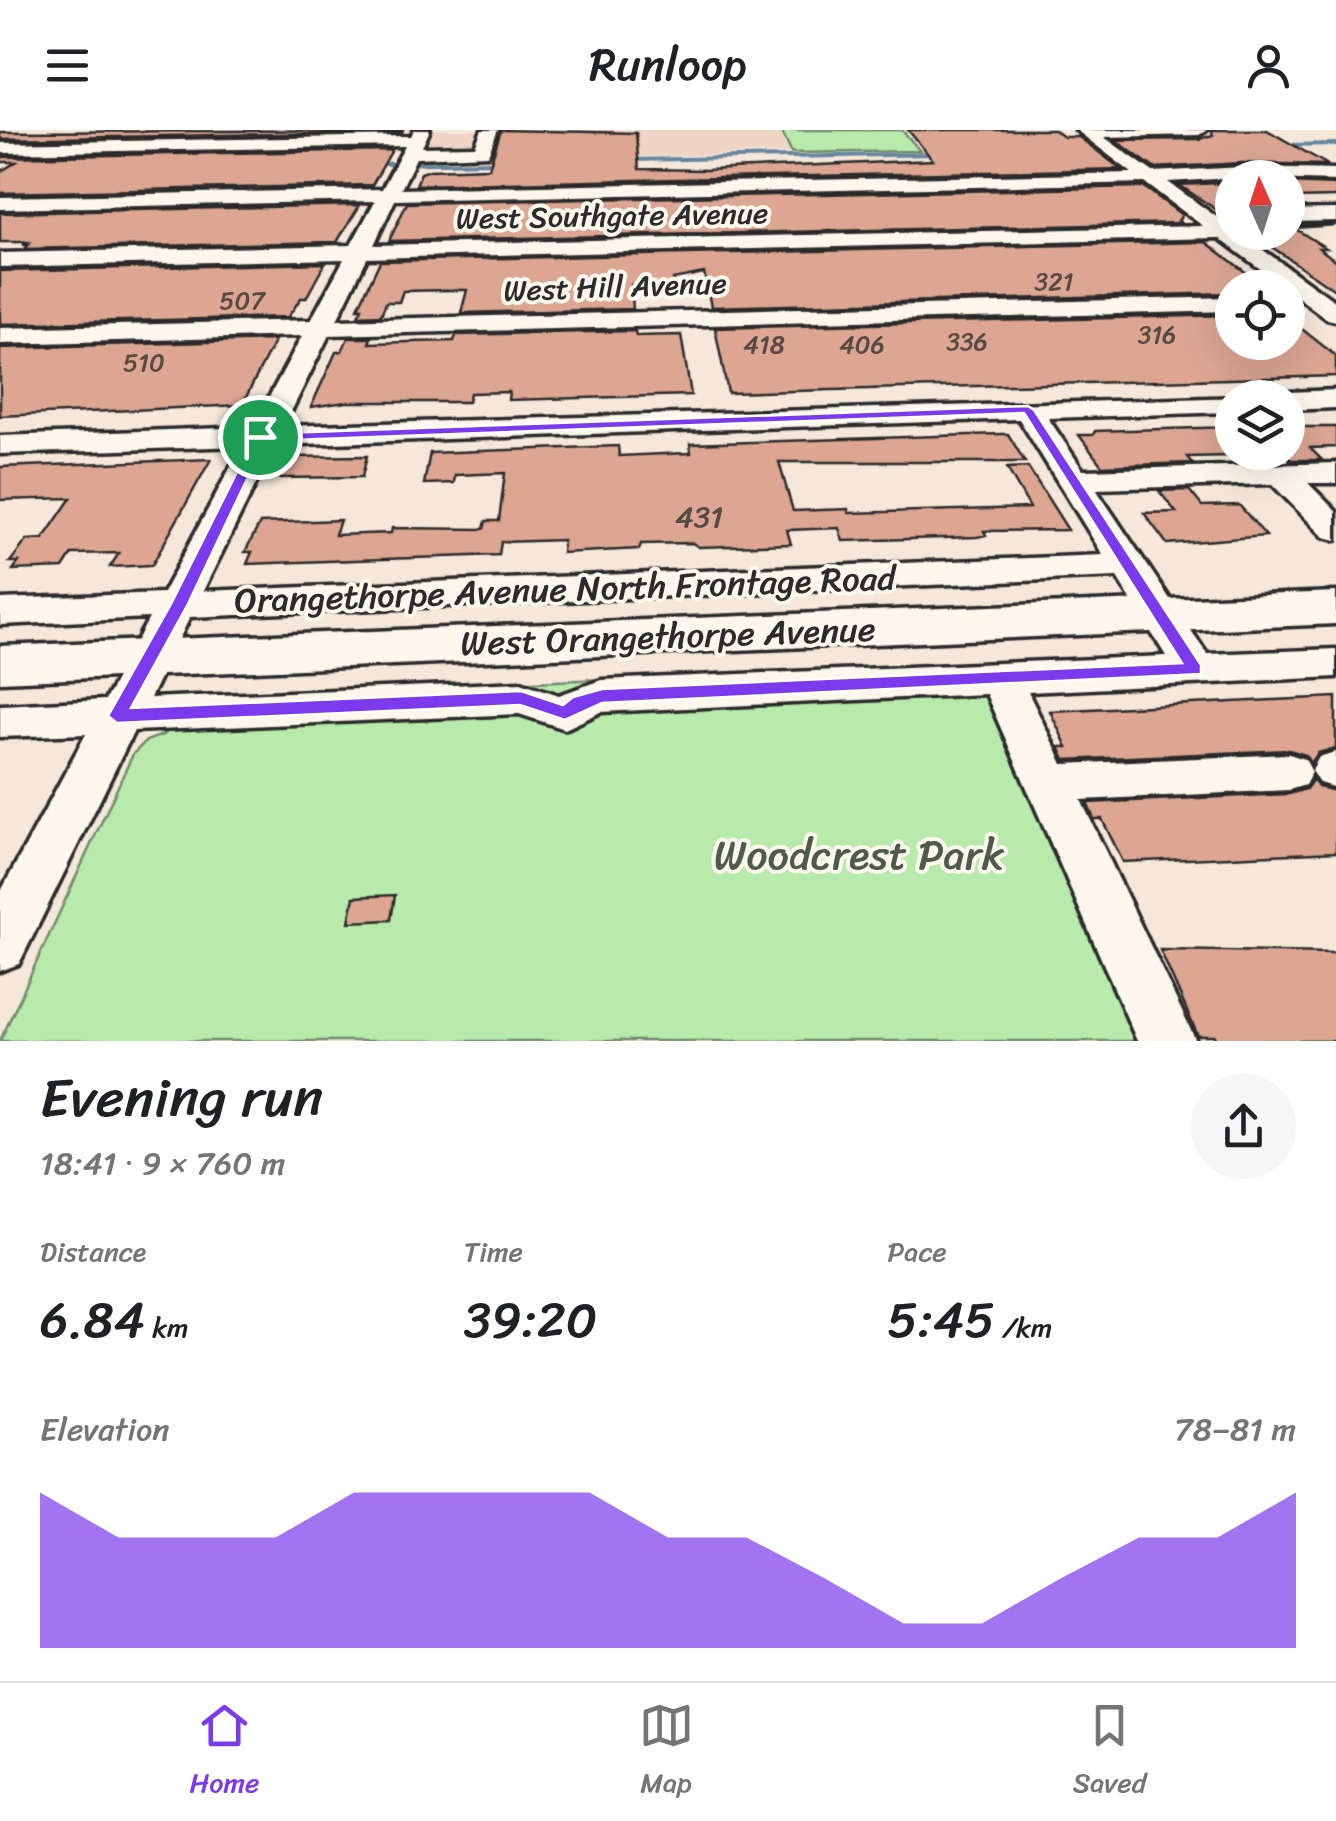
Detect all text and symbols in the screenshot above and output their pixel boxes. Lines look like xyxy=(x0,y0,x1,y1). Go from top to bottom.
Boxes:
text: Runloop xyxy=(589,25,747,105)
icon: menu xyxy=(40,38,95,93)
icon: person xyxy=(1241,38,1296,93)
north arrow xyxy=(1215,160,1305,250)
map controls xyxy=(1215,160,1305,470)
street label: West Southgate Avenue xyxy=(455,186,769,246)
street label: West Hill Avenue xyxy=(502,256,728,318)
house number: 321 xyxy=(1035,259,1073,304)
button: locate xyxy=(1215,270,1305,360)
house number: 507 xyxy=(219,278,266,323)
house number: 316 xyxy=(1138,312,1176,357)
house number: 336 xyxy=(946,319,988,364)
house number: 418 xyxy=(743,322,785,367)
house number: 406 xyxy=(839,322,885,367)
house number: 510 xyxy=(123,340,165,385)
button: layers xyxy=(1215,380,1305,470)
pin xyxy=(218,395,303,480)
icon: arrive xyxy=(233,410,288,465)
house number: 431 xyxy=(675,490,723,544)
street label: Orangethorpe Avenue North Frontage Road xyxy=(233,546,899,632)
street label: West Orangethorpe Avenue xyxy=(459,598,877,674)
park label: Woodcrest Park xyxy=(714,818,1005,892)
text: Evening run xyxy=(40,1049,323,1146)
button: share xyxy=(1191,1074,1296,1179)
text: 18:41 · 9 × 760 m xyxy=(40,1135,285,1192)
text: Distance xyxy=(40,1227,146,1276)
text: Time xyxy=(464,1227,523,1276)
text: Pace xyxy=(887,1227,947,1276)
text: 6.84 xyxy=(40,1276,145,1365)
text: 39:20 xyxy=(464,1276,597,1365)
text: 5:45 xyxy=(887,1276,995,1365)
text: km xyxy=(145,1303,189,1352)
text: /km xyxy=(995,1303,1052,1352)
text: Elevation xyxy=(40,1401,170,1458)
text: 78–81 m xyxy=(1174,1401,1296,1458)
tab: Home xyxy=(190,1698,259,1807)
tab: Map xyxy=(639,1698,694,1807)
tab: Saved xyxy=(1073,1698,1146,1807)

